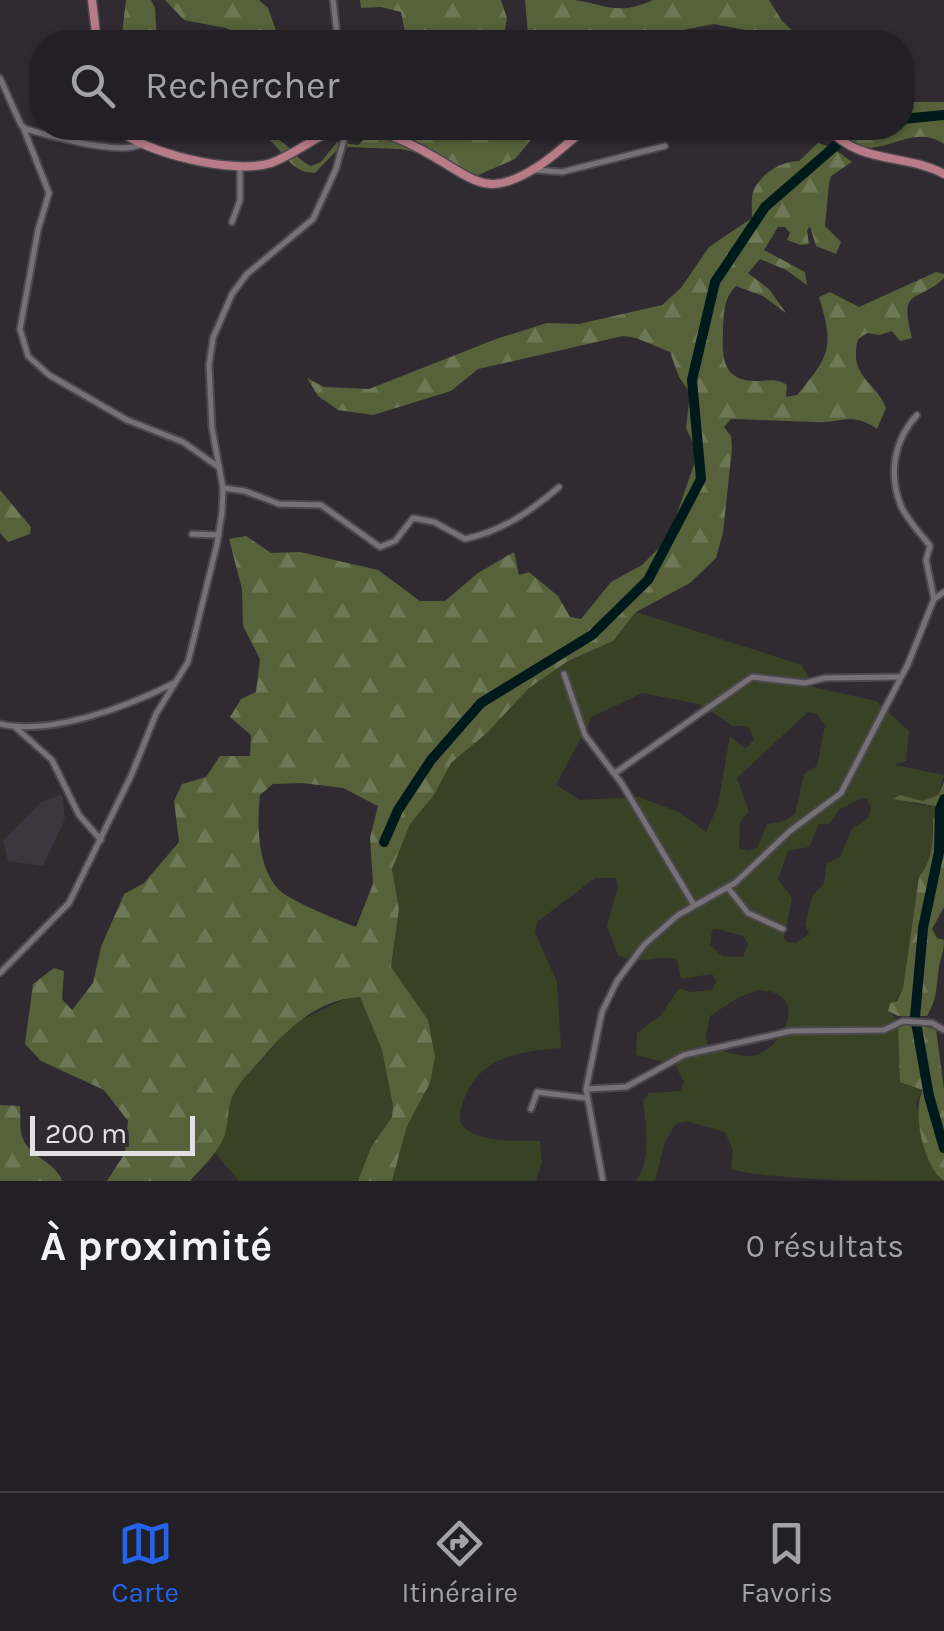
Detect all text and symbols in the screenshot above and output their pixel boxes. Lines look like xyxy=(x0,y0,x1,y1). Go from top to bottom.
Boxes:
search box xyxy=(30,30,914,140)
icon: search xyxy=(65,58,120,113)
text: Rechercher xyxy=(145,63,339,108)
scale bar xyxy=(30,1111,195,1156)
text: 200 m xyxy=(45,1117,127,1150)
text: À proximité xyxy=(40,1221,272,1271)
text: 0 résultats xyxy=(746,1228,904,1265)
tab: Carte xyxy=(111,1516,179,1609)
tab: Itinéraire xyxy=(402,1516,518,1609)
tab: Favoris xyxy=(741,1516,833,1609)

